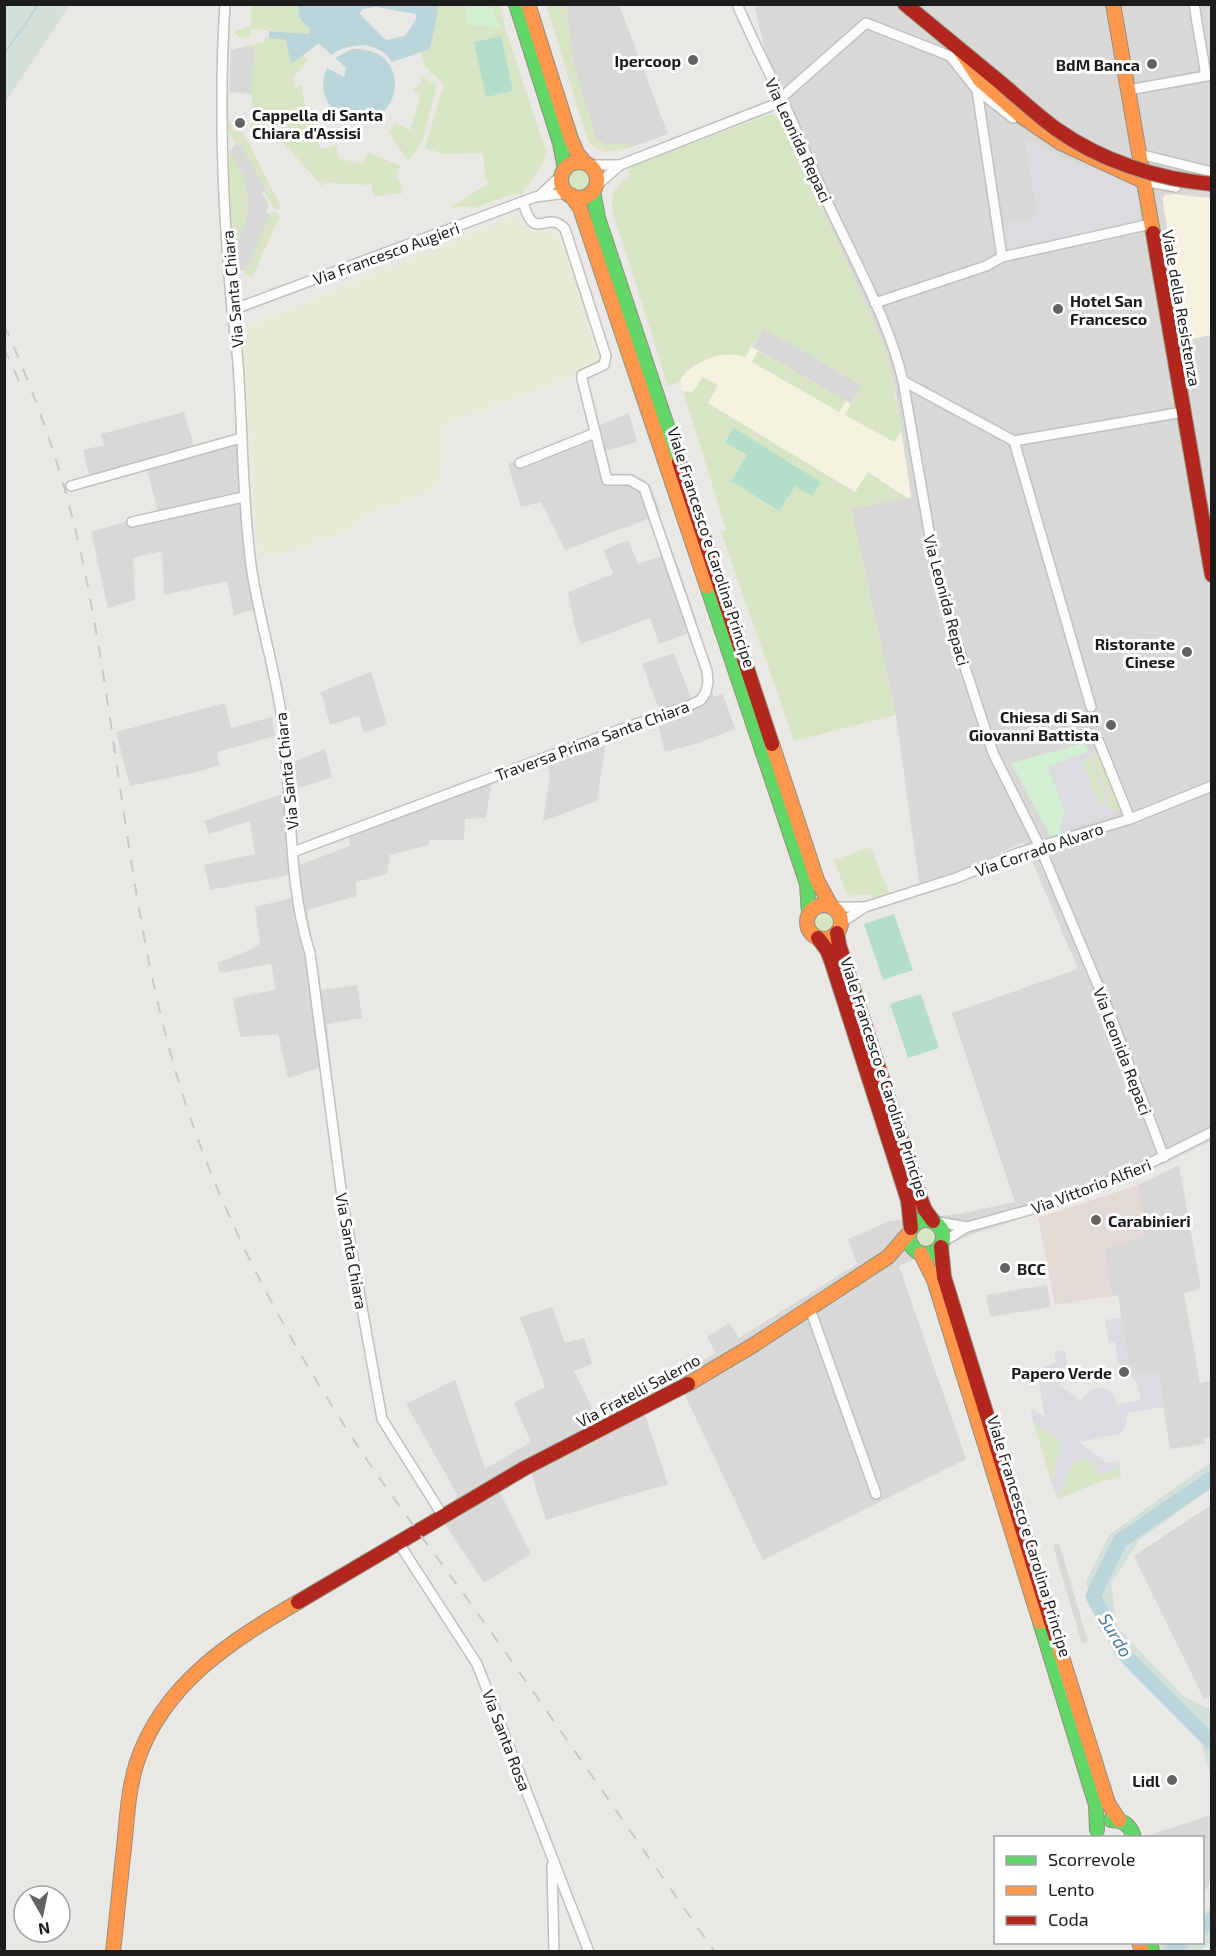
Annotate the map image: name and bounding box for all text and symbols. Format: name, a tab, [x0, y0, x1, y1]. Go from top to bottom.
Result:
place label: Ipercoop	[614, 51, 681, 70]
marker: Ipercoop	[686, 53, 700, 67]
place label: BdM Banca	[1056, 55, 1140, 74]
marker: BdM Banca	[1145, 57, 1159, 71]
street label: Via Leonida Repaci	[762, 75, 836, 205]
place label: Cappella di Santa Chiara d'Assisi	[252, 105, 383, 142]
marker: Cappella di Santa Chiara d'Assisi	[233, 116, 247, 130]
street label: Via Francesco Augieri	[310, 218, 462, 288]
street label: Viale della Resistenza	[1159, 228, 1205, 388]
street label: Via Santa Chiara	[217, 229, 247, 349]
place label: Hotel San Francesco	[1070, 291, 1147, 328]
marker: Hotel San Francesco	[1051, 302, 1065, 316]
street label: Viale Francesco e Carolina Principe	[664, 424, 760, 670]
street label: Via Leonida Repaci	[920, 532, 974, 668]
place label: Ristorante Cinese	[1095, 634, 1175, 671]
marker: Ristorante Cinese	[1180, 645, 1194, 659]
street label: Traversa Prima Santa Chiara	[492, 696, 692, 784]
place label: Chiesa di San Giovanni Battista	[969, 707, 1099, 744]
street label: Via Santa Chiara	[270, 711, 302, 831]
marker: Chiesa di San Giovanni Battista	[1104, 718, 1118, 732]
street label: Via Corrado Alvaro	[972, 818, 1106, 880]
street label: Viale Francesco e Carolina Principe	[837, 954, 933, 1200]
street label: Via Leonida Repaci	[1090, 985, 1156, 1117]
street label: Via Vittorio Alfieri	[1028, 1154, 1154, 1218]
street label: Via Santa Chiara	[332, 1191, 372, 1311]
place label: Carabinieri	[1108, 1211, 1191, 1230]
marker: Carabinieri	[1089, 1213, 1103, 1227]
place label: BCC	[1017, 1259, 1046, 1278]
marker: BCC	[998, 1261, 1012, 1275]
street label: Via Fratelli Salerno	[573, 1349, 703, 1431]
place label: Papero Verde	[1011, 1363, 1112, 1382]
marker: Papero Verde	[1117, 1365, 1131, 1379]
street label: Viale Francesco e Carolina Principe	[984, 1413, 1076, 1659]
water label: Surdo	[1094, 1609, 1138, 1661]
street label: Via Santa Rosa	[479, 1686, 535, 1794]
place label: Lidl	[1132, 1771, 1161, 1790]
marker: Lidl	[1165, 1773, 1179, 1787]
legend	[994, 1836, 1204, 1944]
text: Scorrevole	[1048, 1848, 1135, 1870]
text: Lento	[1048, 1878, 1094, 1900]
north arrow	[12, 1884, 72, 1944]
text: Coda	[1048, 1908, 1089, 1930]
text: N	[37, 1919, 52, 1940]

